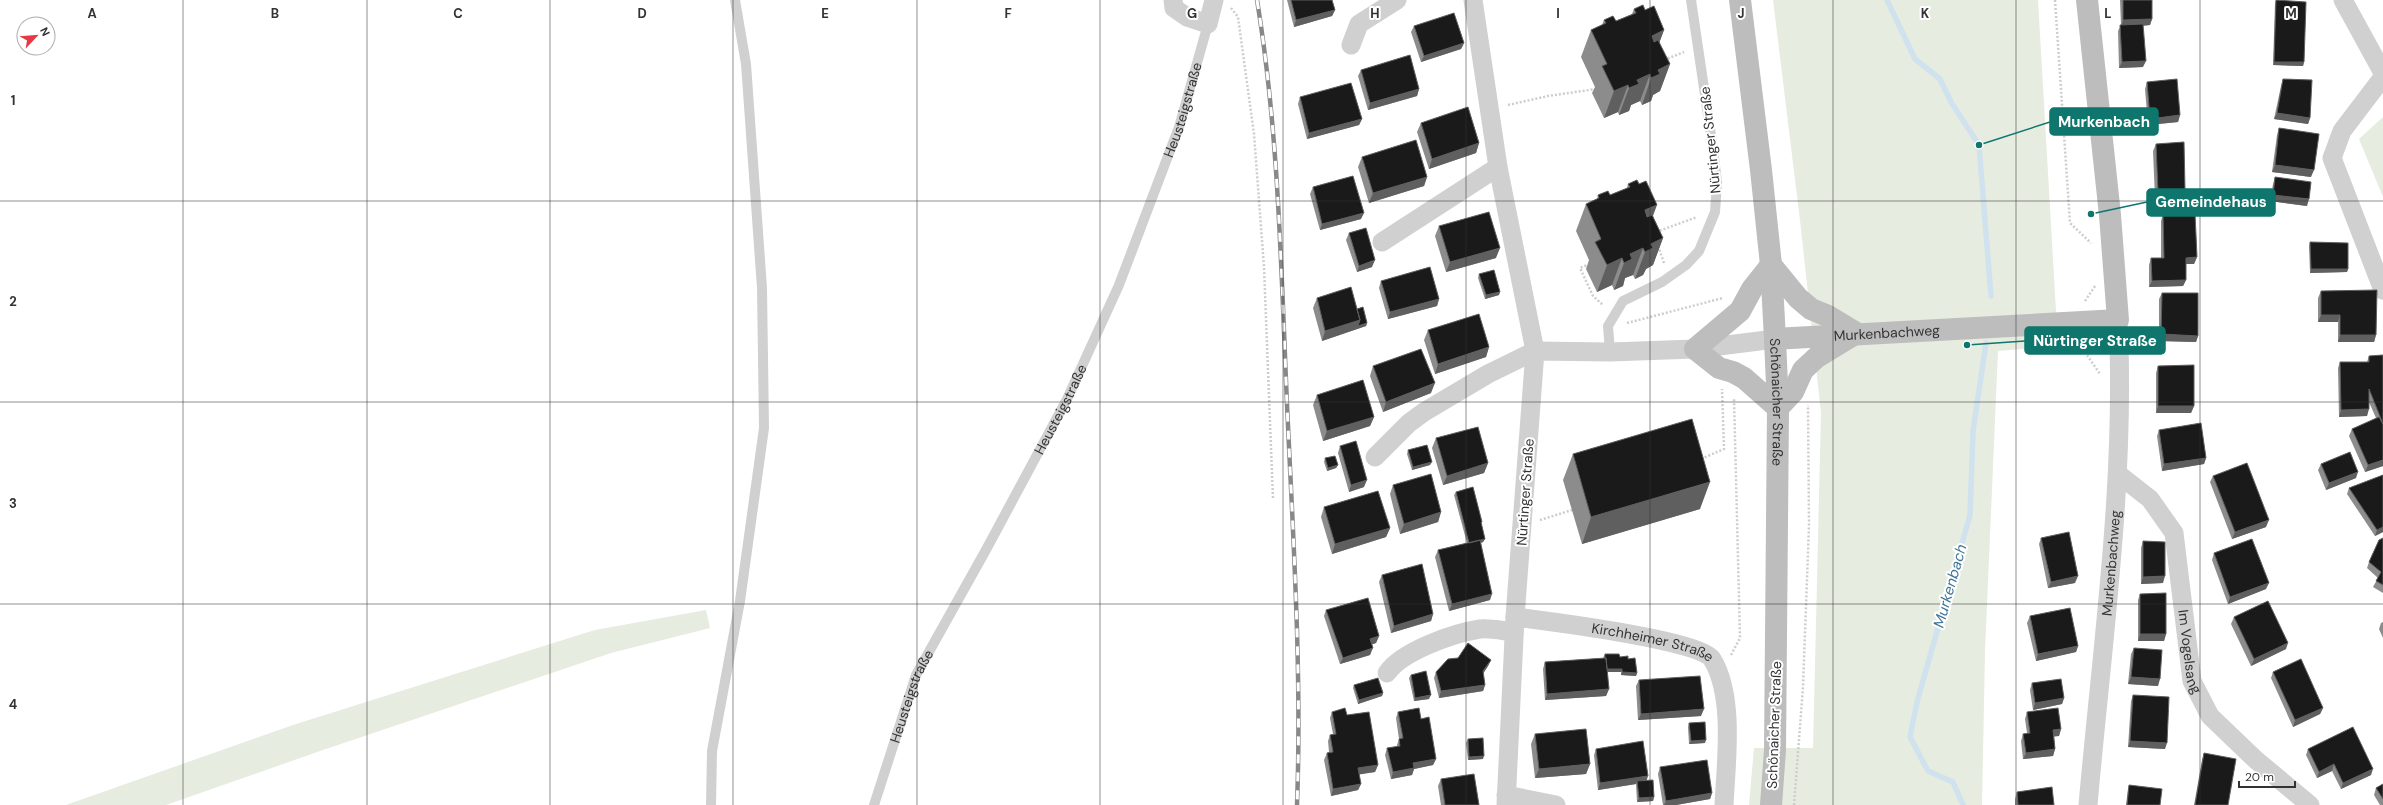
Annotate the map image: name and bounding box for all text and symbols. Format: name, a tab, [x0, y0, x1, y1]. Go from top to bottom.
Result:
text: A	[87, 5, 97, 22]
text: B	[271, 5, 279, 22]
text: C	[453, 5, 463, 22]
text: D	[637, 5, 647, 22]
text: E	[821, 5, 829, 22]
text: F	[1004, 5, 1012, 22]
text: G	[1187, 5, 1197, 22]
text: H	[1370, 5, 1380, 22]
text: I	[1556, 5, 1560, 22]
text: J	[1737, 5, 1745, 22]
text: K	[1921, 5, 1930, 22]
text: L	[2104, 5, 2112, 22]
text: M	[2285, 5, 2297, 22]
north arrow	[16, 16, 56, 56]
text: N	[37, 25, 53, 38]
street label: Heusteigstraße	[1159, 60, 1206, 160]
street label: Nürtinger Straße	[1695, 86, 1725, 194]
text: 1	[11, 92, 15, 109]
callout: Murkenbach	[2050, 108, 2158, 135]
text: Murkenbach	[2058, 112, 2150, 132]
callout: Gemeindehaus	[2147, 189, 2275, 216]
text: Gemeindehaus	[2155, 192, 2267, 212]
text: 2	[9, 293, 17, 310]
street label: Murkenbachweg	[1833, 321, 1941, 345]
callout: Nürtinger Straße	[2025, 327, 2165, 354]
text: Nürtinger Straße	[2033, 331, 2157, 351]
street label: Schönaicher Straße	[1766, 338, 1787, 466]
street label: Heusteigstraße	[1030, 361, 1091, 458]
street label: Nürtinger Straße	[1512, 438, 1538, 546]
text: 3	[9, 495, 17, 512]
street label: Murkenbachweg	[2098, 509, 2124, 617]
water label: Murkenbach	[1929, 541, 1972, 630]
street label: Im Vogelsang	[2174, 609, 2206, 697]
street label: Kirchheimer Straße	[1590, 619, 1717, 666]
street label: Heusteigstraße	[886, 646, 937, 745]
street label: Schönaicher Straße	[1763, 661, 1785, 789]
text: 4	[9, 696, 17, 713]
scale bar	[2239, 763, 2295, 789]
text: 20 m	[2245, 769, 2274, 785]

